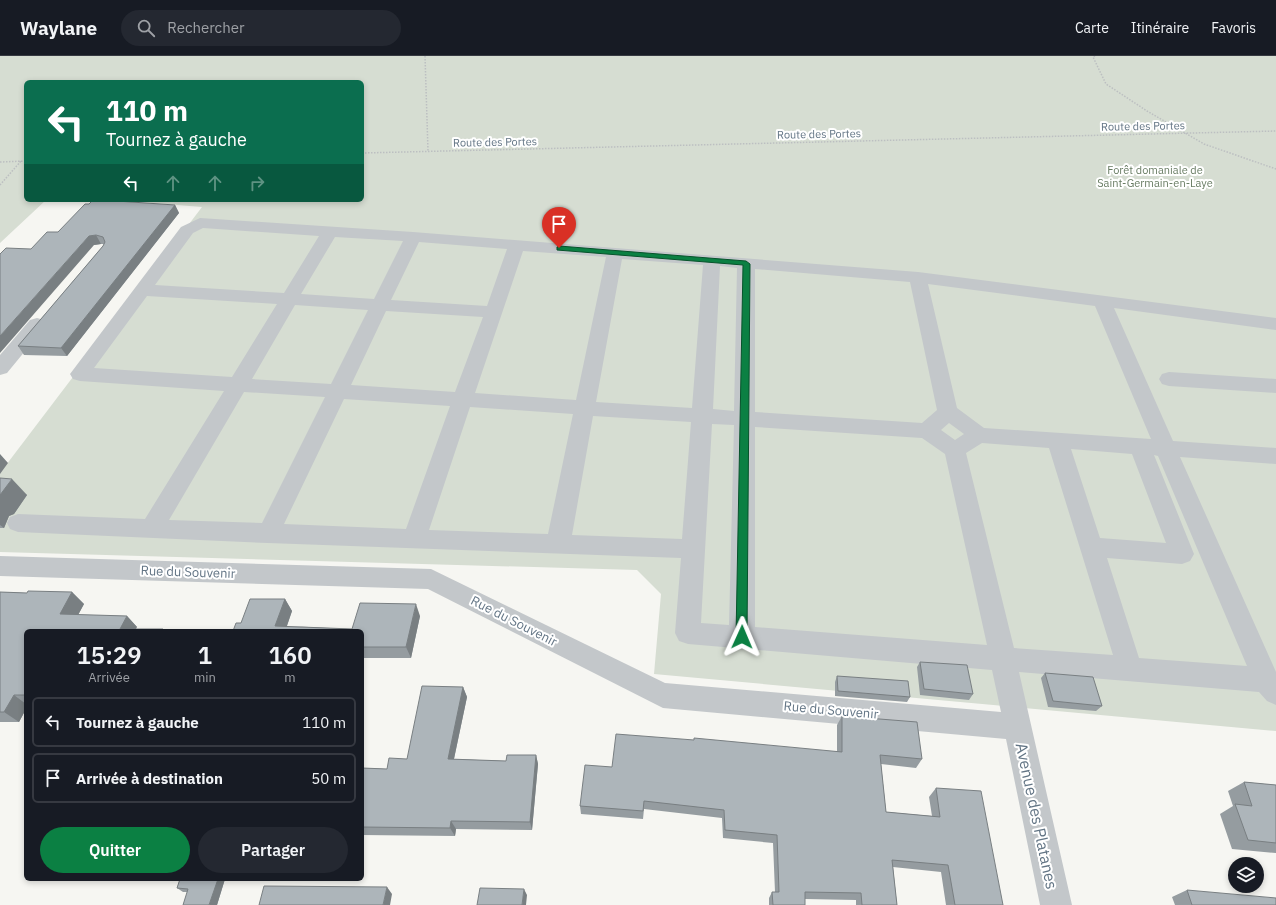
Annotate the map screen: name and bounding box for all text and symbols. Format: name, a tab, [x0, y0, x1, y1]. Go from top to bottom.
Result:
search box	[121, 10, 401, 46]
text: Waylane	[20, 16, 97, 40]
icon: search	[135, 17, 157, 39]
text: Rechercher	[167, 18, 244, 37]
text: Carte	[1075, 19, 1109, 37]
text: Itinéraire	[1131, 19, 1189, 37]
text: Favoris	[1211, 19, 1256, 37]
text: 110 m	[106, 92, 188, 129]
icon: left	[40, 96, 92, 148]
street label: Route des Portes	[1101, 118, 1185, 134]
street label: Route des Portes	[777, 126, 861, 142]
text: Tournez à gauche	[106, 128, 247, 151]
street label: Route des Portes	[453, 134, 537, 150]
park label: Forêt domaniale de Saint-Germain-en-Laye	[1097, 163, 1213, 190]
icon: left	[120, 172, 142, 194]
icon: ahead	[162, 172, 184, 194]
icon: ahead	[204, 172, 226, 194]
icon: right	[246, 172, 268, 194]
pin	[542, 207, 576, 248]
icon: arrive	[548, 213, 570, 235]
street label: Rue du Souvenir	[140, 562, 236, 582]
street label: Rue du Souvenir	[468, 592, 560, 650]
position arrow	[721, 616, 763, 658]
text: 15:29	[76, 639, 142, 671]
text: 1	[198, 639, 212, 671]
text: 160	[268, 639, 312, 671]
text: Arrivée	[88, 669, 130, 686]
text: min	[194, 669, 216, 686]
text: m	[284, 669, 296, 686]
street label: Rue du Souvenir	[783, 697, 879, 723]
icon: left	[42, 711, 64, 733]
text: Tournez à gauche	[76, 713, 199, 732]
text: 110 m	[302, 713, 346, 732]
street label: Avenue des Platanes	[1012, 741, 1062, 891]
icon: arrive	[42, 767, 64, 789]
text: Arrivée à destination	[76, 769, 223, 788]
text: 50 m	[311, 769, 346, 788]
button: Quitter	[40, 827, 190, 873]
button: Partager	[198, 827, 348, 873]
map controls	[1228, 857, 1264, 893]
button: layers	[1228, 857, 1264, 893]

